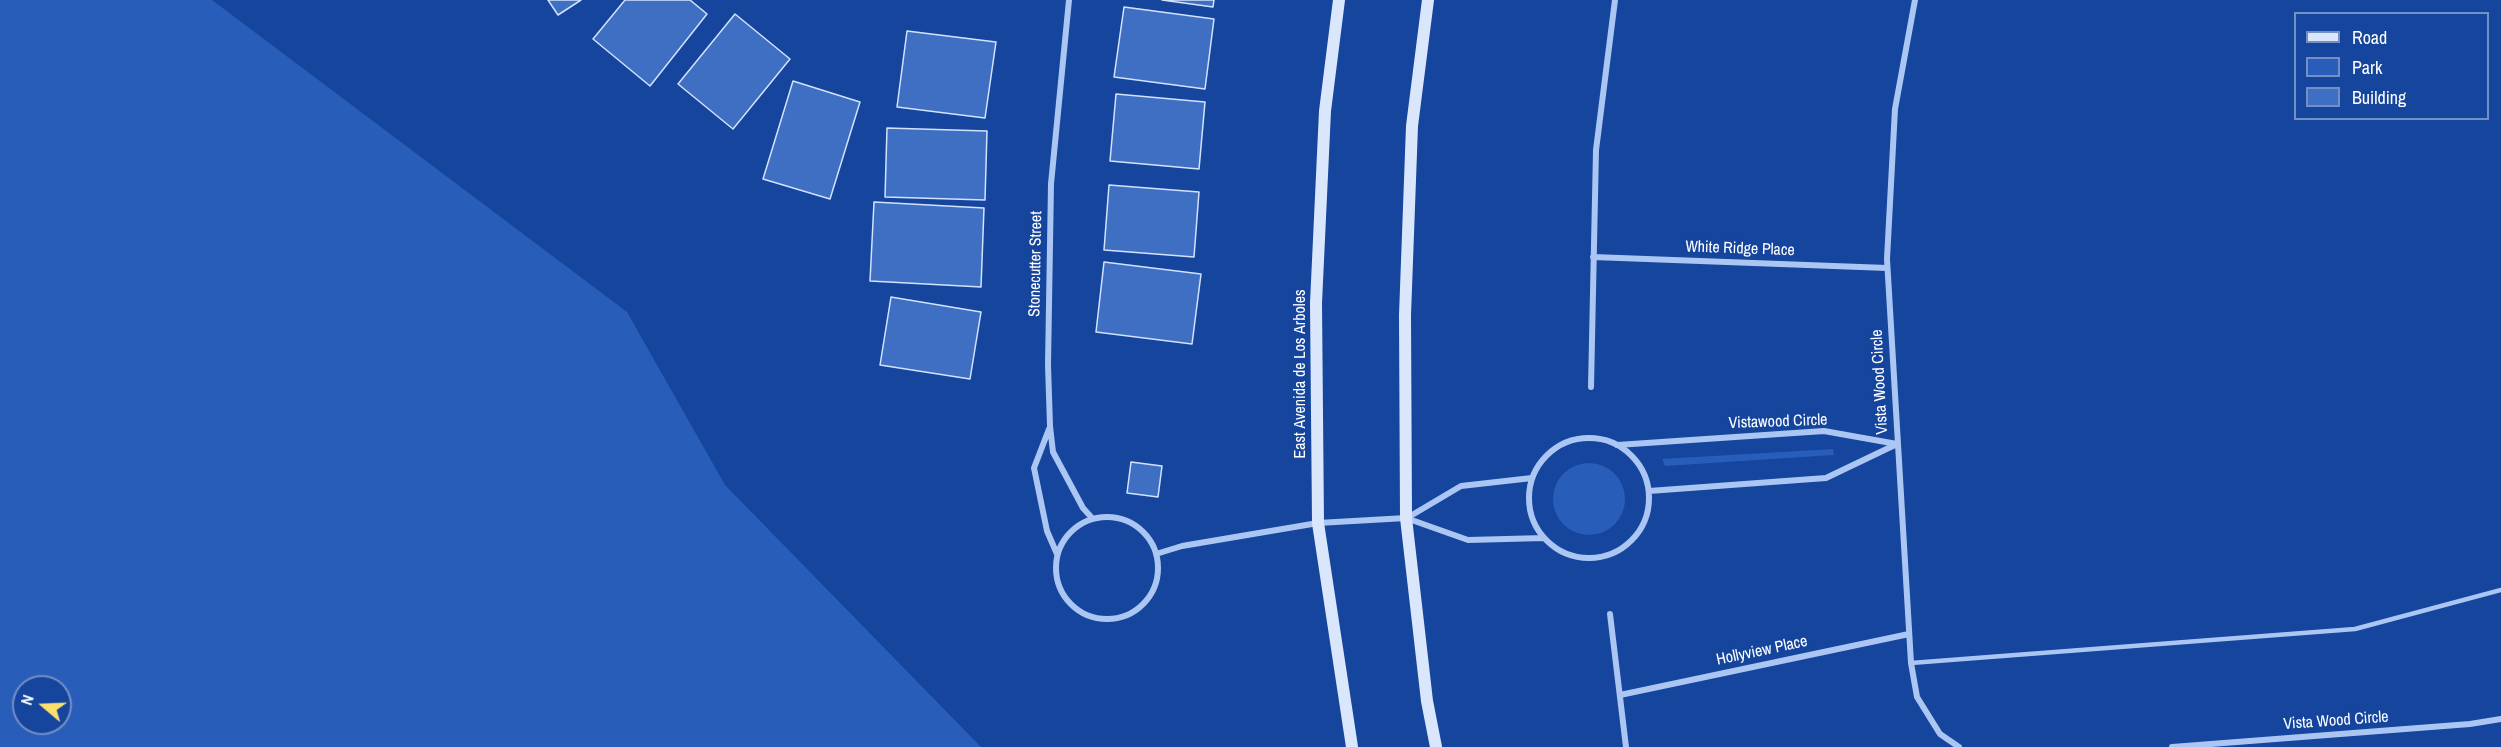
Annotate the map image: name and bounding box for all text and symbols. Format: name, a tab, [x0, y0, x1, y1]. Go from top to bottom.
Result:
legend	[2294, 12, 2489, 120]
text: Road	[2352, 25, 2387, 50]
text: Park	[2352, 55, 2382, 80]
text: Building	[2352, 85, 2406, 110]
street label: Stonecutter Street	[1025, 211, 1047, 317]
street label: White Ridge Place	[1685, 237, 1795, 261]
street label: East Avenida de Los Arboles	[1291, 290, 1311, 458]
street label: Vista Wood Circle	[1868, 329, 1892, 435]
street label: Vistawood Circle	[1728, 411, 1828, 433]
street label: Hollyview Place	[1715, 632, 1809, 670]
north arrow	[12, 675, 72, 735]
text: N	[15, 692, 39, 708]
street label: Vista Wood Circle	[2283, 708, 2389, 734]

